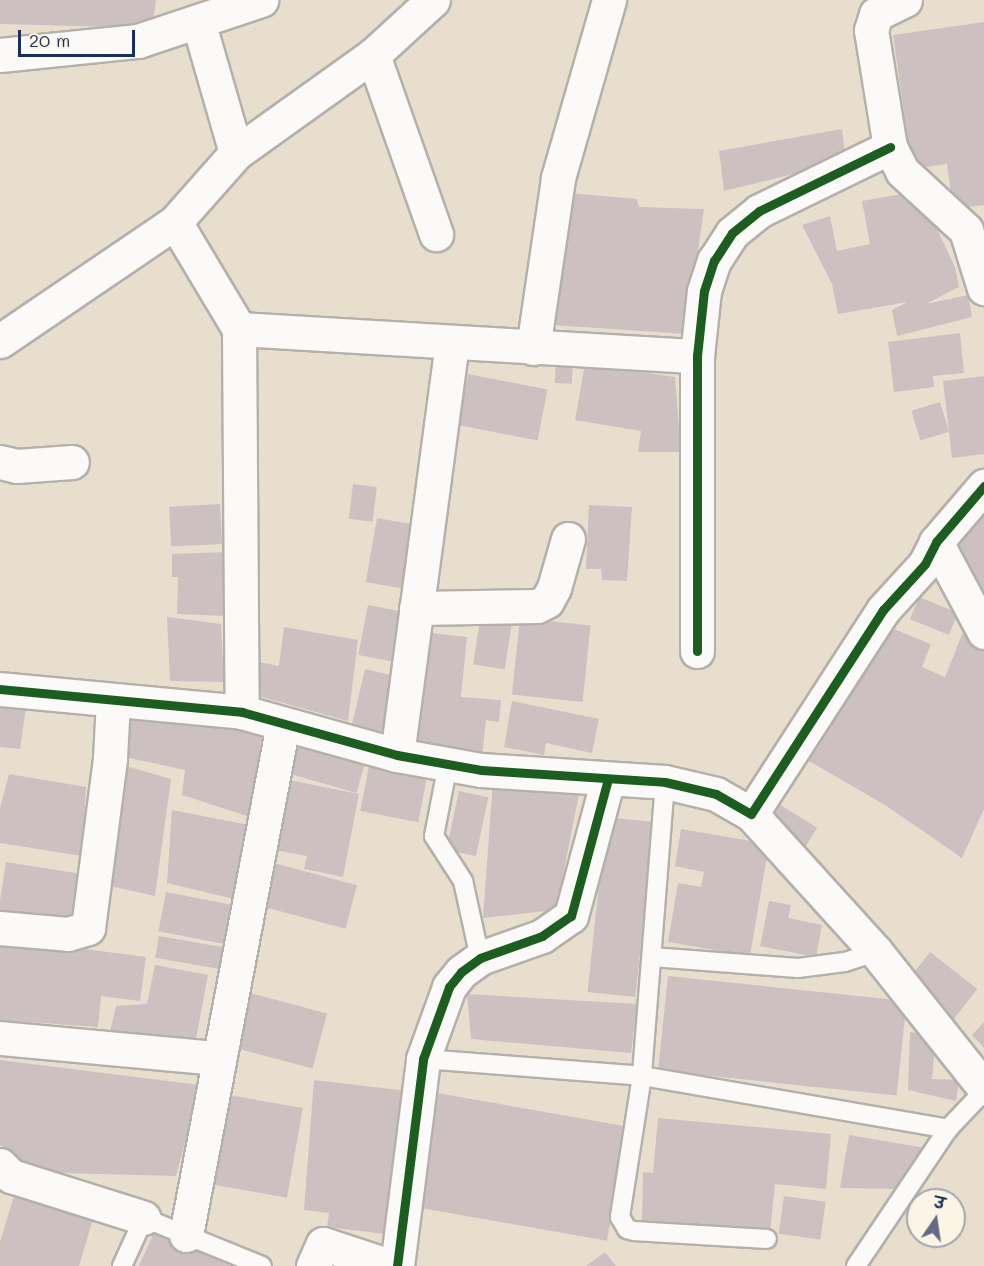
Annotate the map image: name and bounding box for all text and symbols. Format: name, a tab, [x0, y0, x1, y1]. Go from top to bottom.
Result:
scale bar	[21, 18, 138, 56]
text: 20 m	[29, 28, 70, 52]
north arrow	[906, 1188, 966, 1248]
text: उ	[932, 1190, 947, 1213]

